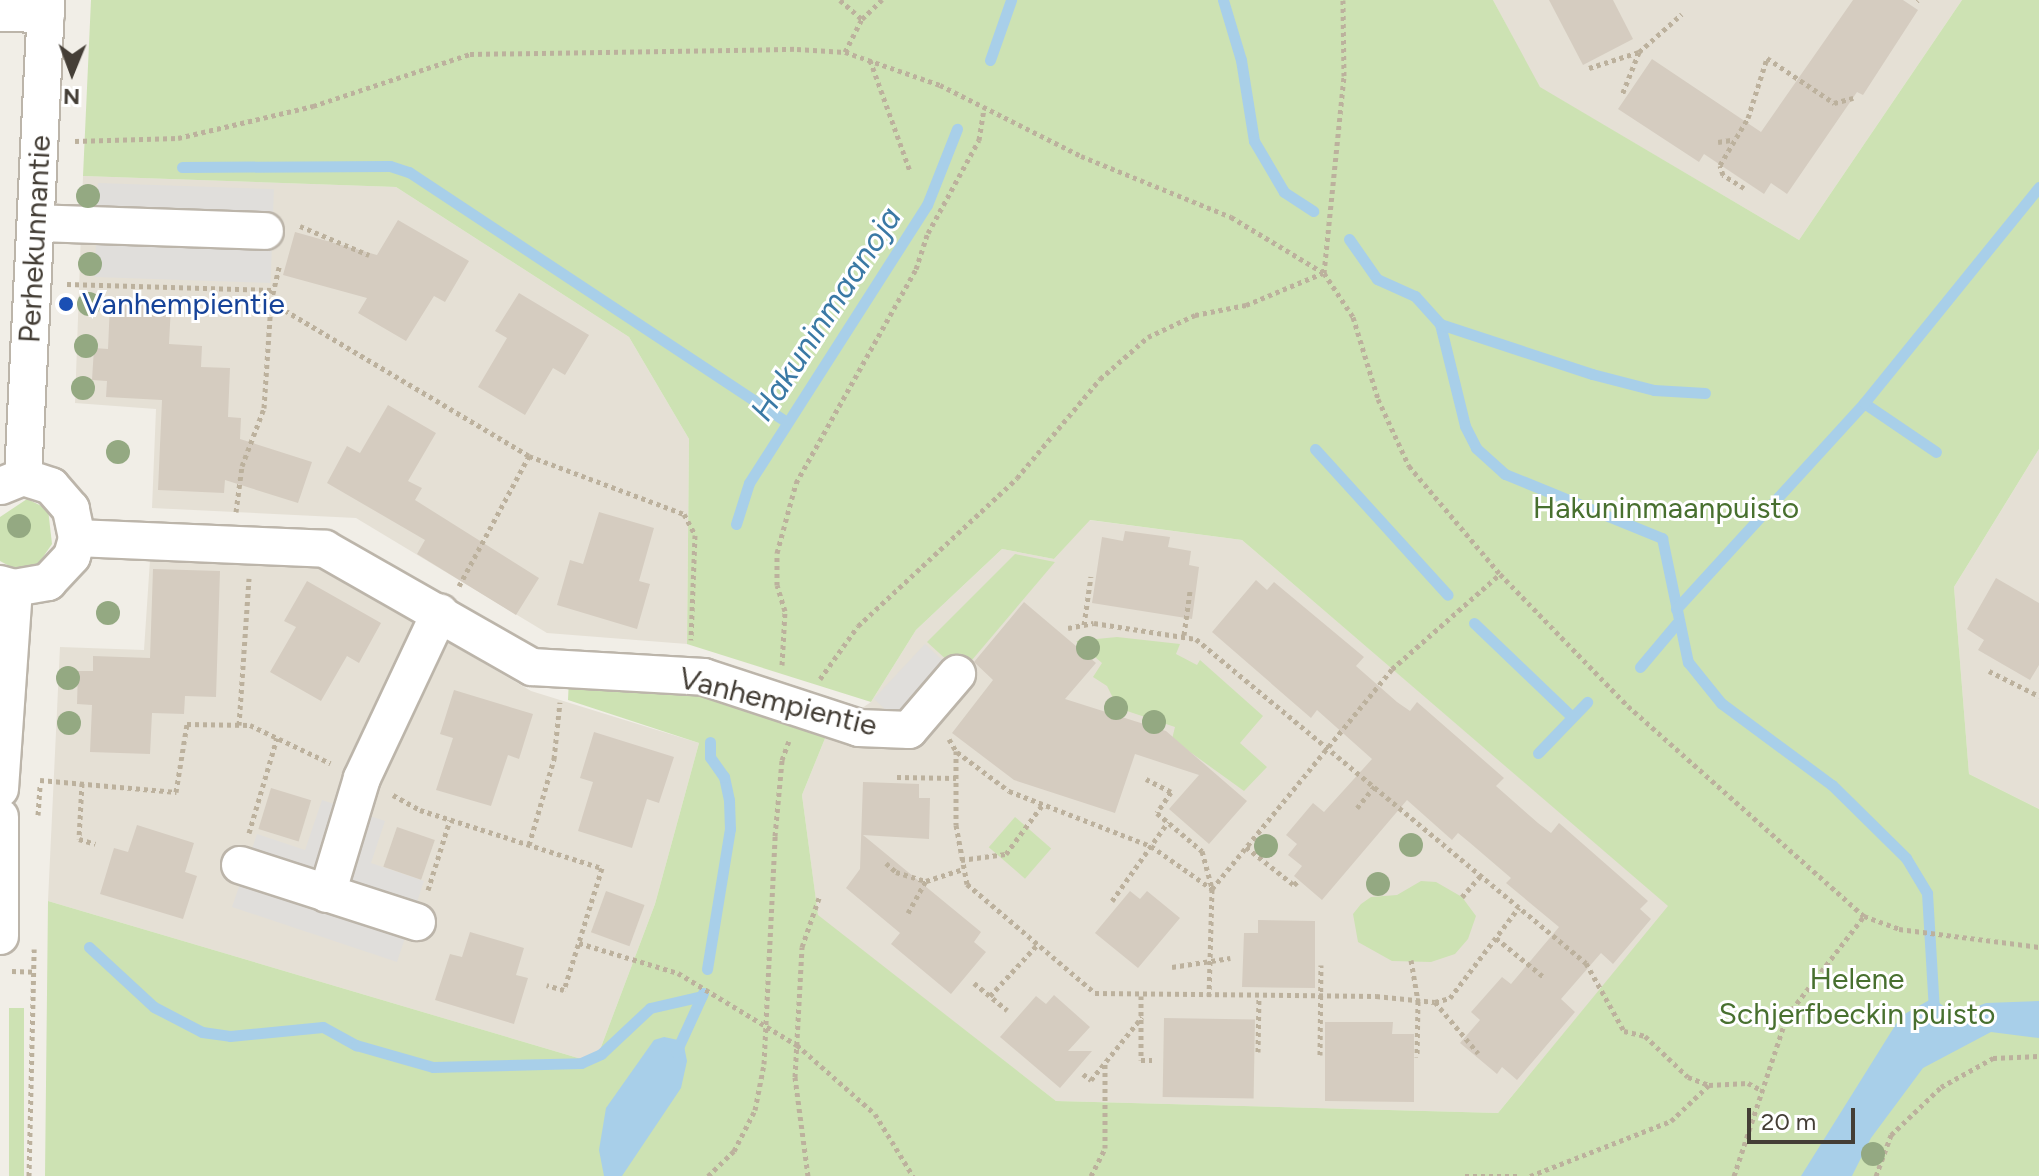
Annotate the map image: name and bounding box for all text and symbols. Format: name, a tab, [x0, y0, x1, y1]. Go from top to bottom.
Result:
north arrow	[32, 32, 112, 112]
text: N	[63, 83, 80, 110]
street label: Perhekunnantie	[12, 134, 58, 344]
water label: Hakuninmaanoja	[742, 200, 910, 428]
place label: Vanhempientie	[82, 286, 285, 322]
marker: Vanhempientie	[57, 295, 75, 313]
park label: Hakuninmaanpuisto	[1533, 490, 1799, 526]
street label: Vanhempientie	[675, 660, 881, 744]
park label: Helene Schjerfbeckin puisto	[1719, 961, 1995, 1032]
scale bar	[1751, 1092, 1859, 1142]
text: 20 m	[1761, 1107, 1816, 1136]

